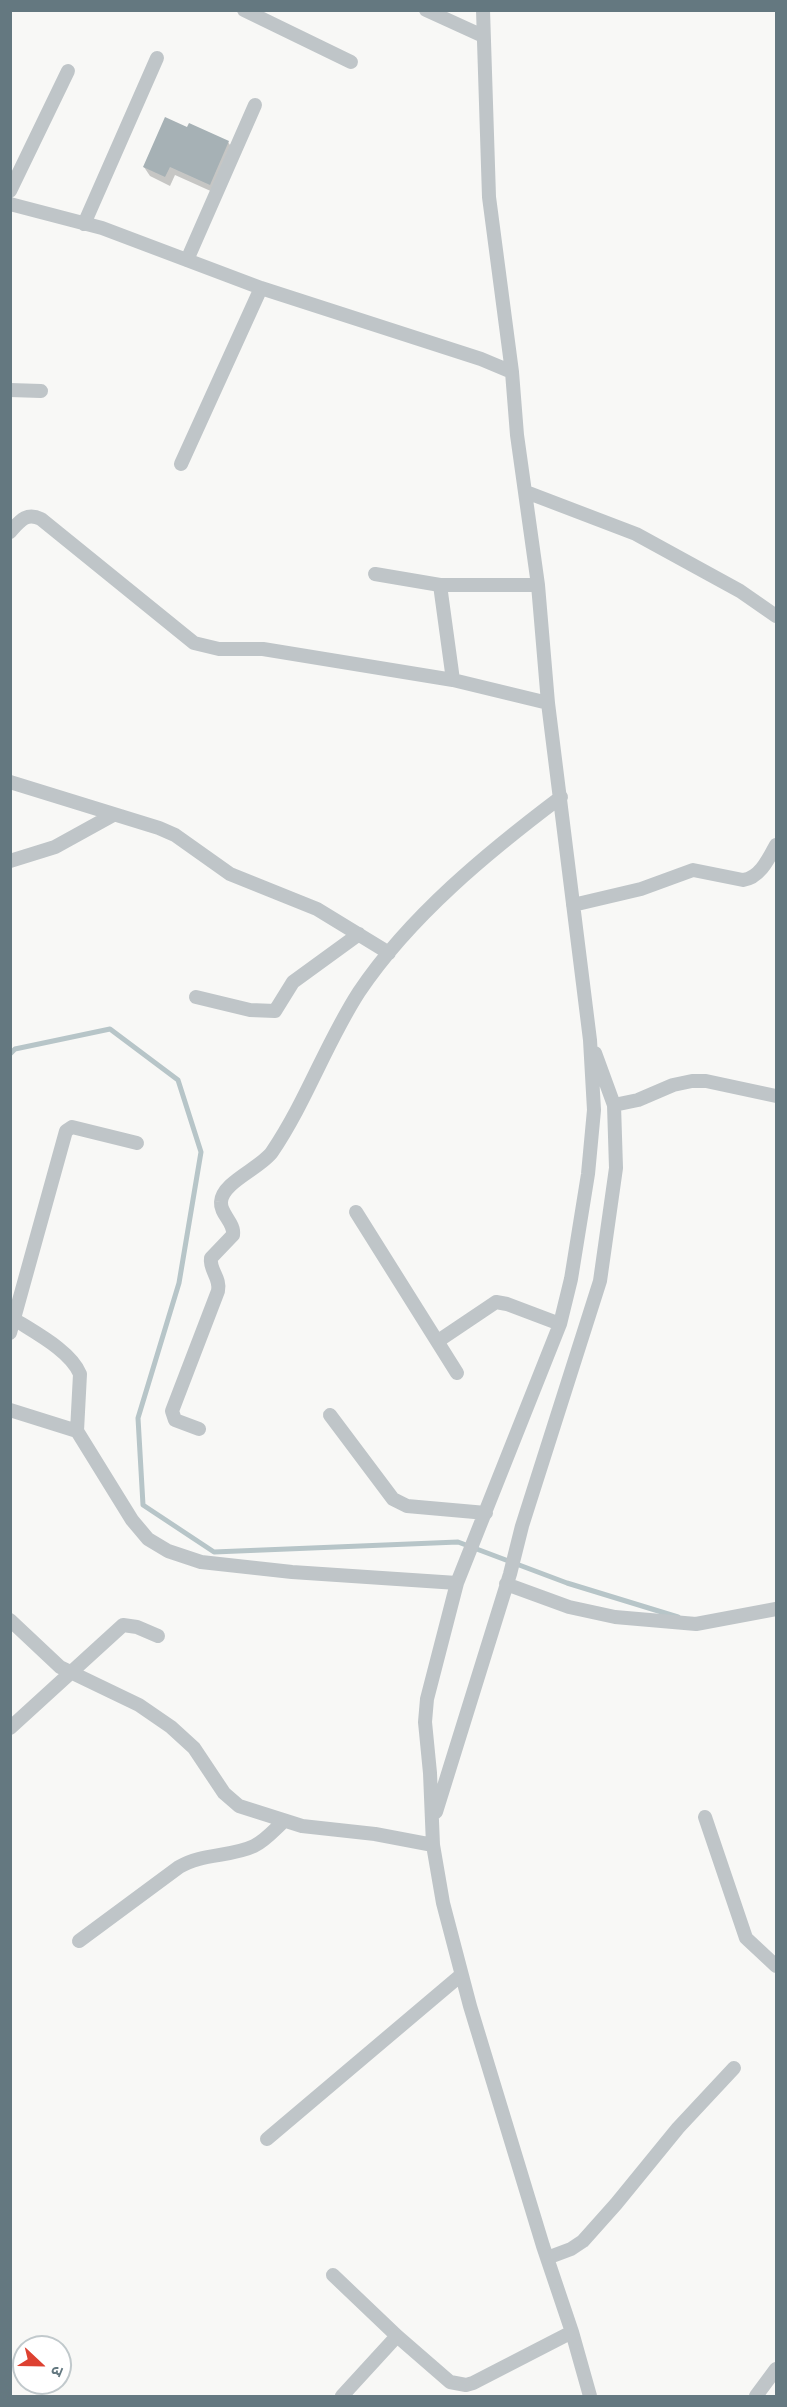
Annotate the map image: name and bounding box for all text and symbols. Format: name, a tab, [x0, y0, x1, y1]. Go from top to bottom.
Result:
north arrow	[12, 2335, 72, 2395]
text: उ	[47, 2363, 68, 2379]

